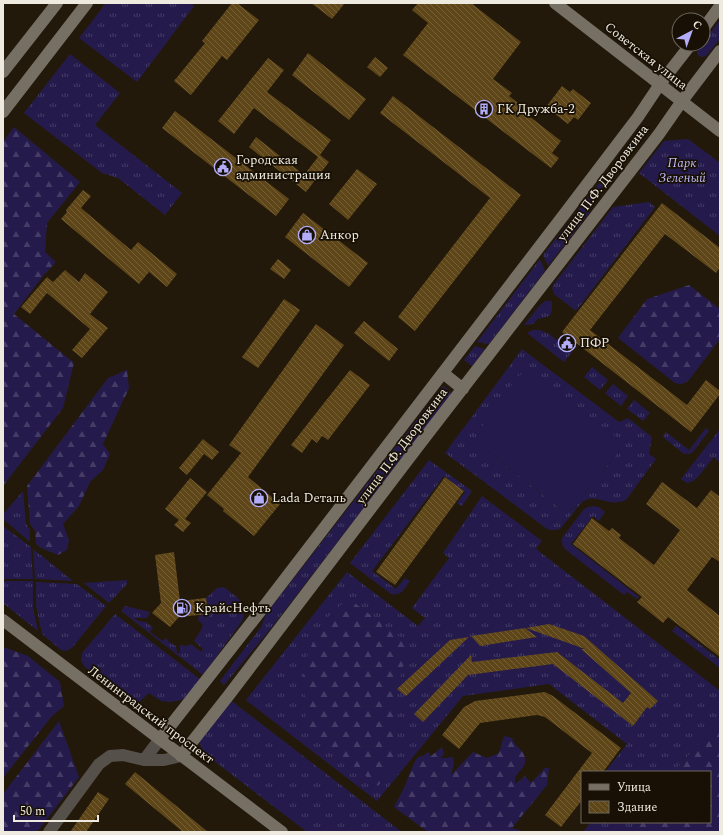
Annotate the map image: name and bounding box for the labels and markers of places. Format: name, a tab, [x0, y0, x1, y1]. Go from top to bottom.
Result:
building icon: ГК Дружба-2	[474, 99, 494, 119]
place label: ГК Дружба-2	[497, 99, 575, 119]
place label: Городская администрация	[236, 150, 331, 185]
public building icon: Городская администрация	[213, 157, 233, 177]
shop icon: Анкор	[297, 225, 317, 245]
place label: Анкор	[320, 225, 359, 245]
public building icon: ПФР	[557, 333, 577, 353]
place label: ПФР	[580, 333, 609, 353]
shop icon: Lada Dеталь	[249, 488, 269, 508]
place label: Lada Dеталь	[272, 488, 347, 508]
fuel station icon: КрайсНефть	[172, 598, 192, 618]
place label: КрайсНефть	[195, 598, 271, 618]

